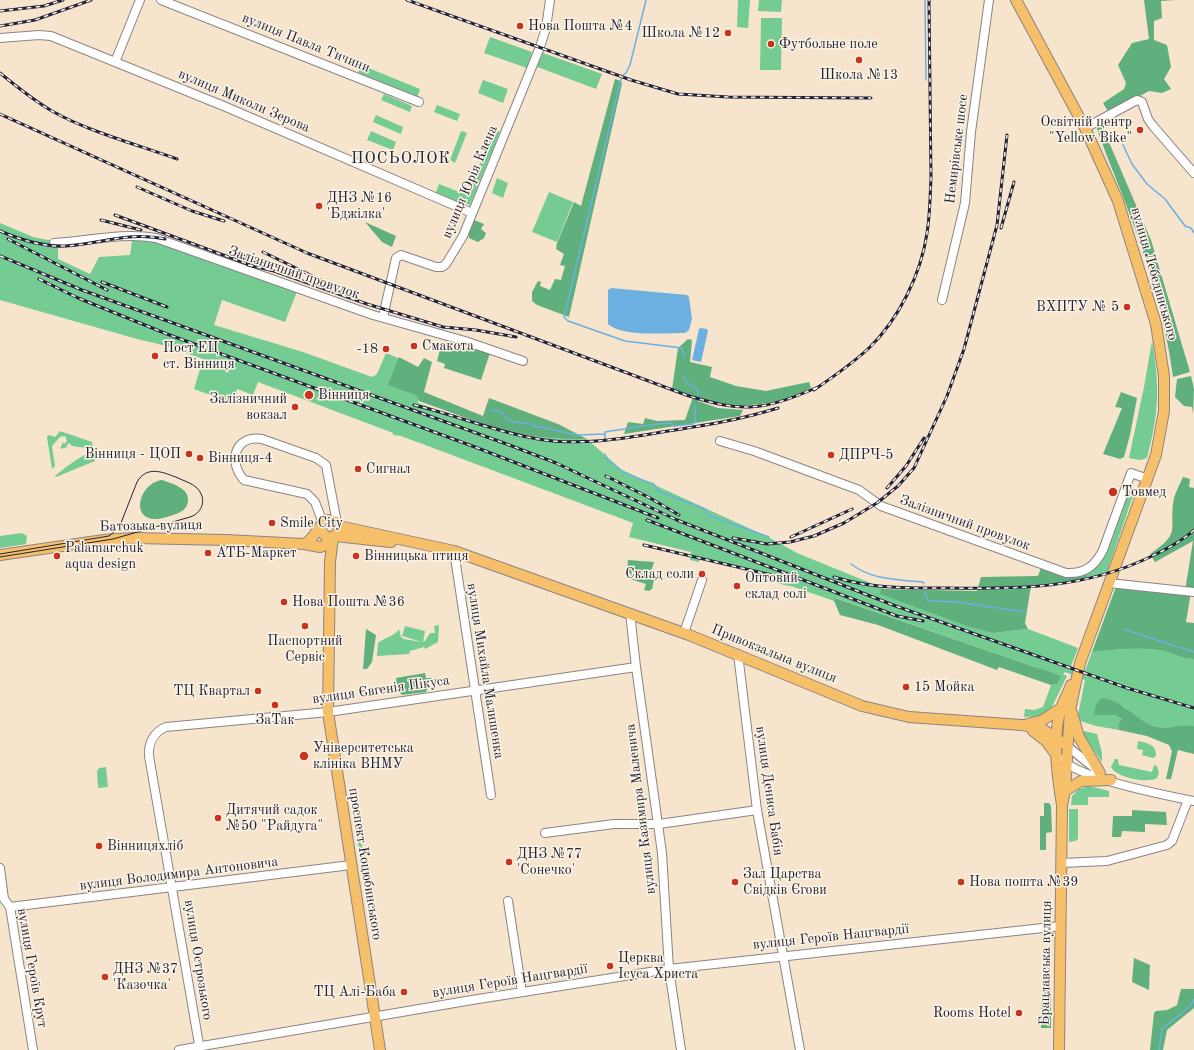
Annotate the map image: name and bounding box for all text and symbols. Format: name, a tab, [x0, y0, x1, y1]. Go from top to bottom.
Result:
street label: вулиця Павла Тичини	[240, 10, 372, 76]
place label: Нова Пошта №4	[528, 18, 633, 34]
marker: Нова Пошта №4	[515, 21, 525, 31]
place label: Школа №12	[642, 25, 720, 41]
marker: Школа №12	[723, 28, 733, 38]
place label: Футбольне поле	[779, 36, 878, 52]
marker: Футбольне поле	[766, 39, 776, 49]
marker: Школа №13	[854, 55, 864, 65]
street label: вулиця Миколи Зерова	[176, 66, 312, 136]
place label: Школа №13	[820, 67, 898, 83]
street label: Немирівське шосе	[942, 93, 972, 205]
place label: Освітній центр "Yellow Bike"	[1040, 114, 1132, 146]
street label: вулиця Юрія Клена	[439, 123, 501, 241]
marker: Освітній центр "Yellow Bike"	[1135, 125, 1145, 135]
district label: ПОСЬОЛОК	[351, 149, 451, 169]
place label: ДНЗ №16 'Бджілка'	[327, 190, 392, 222]
marker: ДНЗ №16 'Бджілка'	[314, 201, 324, 211]
street label: вулиця Лебединського	[1127, 205, 1181, 343]
street label: Залізничний провулок	[226, 243, 362, 303]
place label: ВХПТУ № 5	[1036, 299, 1119, 315]
marker: ВХПТУ № 5	[1122, 302, 1132, 312]
place label: Смакота	[422, 338, 474, 354]
place label: Пост ЕЦ ст. Вінниця	[163, 340, 235, 372]
place label: -18	[357, 341, 378, 357]
marker: Смакота	[409, 341, 419, 351]
marker: -18	[381, 344, 391, 354]
marker: Пост ЕЦ ст. Вінниця	[150, 351, 160, 361]
place label: Вінниця	[318, 387, 369, 403]
marker: Вінниця	[303, 389, 315, 401]
place label: Залізничний вокзал	[209, 391, 287, 424]
marker: Залізничний вокзал	[290, 402, 300, 412]
place label: Вінниця - ЦОП	[85, 446, 181, 462]
place label: ДПРЧ-5	[839, 447, 893, 463]
marker: Вінниця - ЦОП	[184, 449, 194, 459]
place label: Вінниця-4	[208, 450, 273, 466]
marker: ДПРЧ-5	[826, 450, 836, 460]
marker: Вінниця-4	[195, 453, 205, 463]
place label: Сигнал	[366, 461, 411, 477]
marker: Сигнал	[353, 464, 363, 474]
place label: Товмед	[1122, 484, 1166, 500]
marker: Товмед	[1107, 486, 1119, 498]
street label: Залізничний провулок	[897, 492, 1033, 554]
place label: Smile City	[280, 515, 343, 531]
street label: Батозька вулиця	[99, 517, 203, 535]
marker: Smile City	[267, 518, 277, 528]
place label: Palamarchuk aqua design	[65, 540, 144, 572]
place label: АТБ-Маркет	[216, 545, 297, 561]
marker: АТБ-Маркет	[203, 548, 213, 558]
place label: Вінницька птиця	[364, 548, 468, 564]
marker: Palamarchuk aqua design	[52, 551, 62, 561]
marker: Вінницька птиця	[351, 551, 361, 561]
place label: Склад соли	[625, 566, 694, 582]
marker: Склад соли	[697, 569, 707, 579]
place label: Оптовий склад солі	[745, 570, 807, 602]
marker: Оптовий склад солі	[732, 581, 742, 591]
street label: вулиця Михайла Малишенка	[463, 582, 507, 760]
place label: Нова Пошта №36	[292, 594, 405, 610]
marker: Нова Пошта №36	[279, 597, 289, 607]
marker: Паспортний Сервіс	[300, 621, 310, 631]
street label: Привокзальна вулиця	[709, 621, 839, 687]
place label: Паспортний Сервіс	[267, 633, 343, 666]
street label: вулиця Євгенія Пікуса	[311, 672, 451, 708]
place label: 15 Мойка	[914, 679, 974, 695]
marker: 15 Мойка	[901, 682, 911, 692]
place label: ТЦ Квартал	[173, 683, 250, 699]
marker: ТЦ Квартал	[253, 686, 263, 696]
marker: ЗаТак	[270, 700, 280, 710]
place label: ЗаТак	[256, 712, 294, 728]
street label: вулиця Казимира Малевича	[622, 723, 660, 895]
street label: вулиця Дениса Бабія	[752, 725, 786, 857]
place label: Університетська клініка ВНМУ	[313, 740, 414, 772]
marker: Університетська клініка ВНМУ	[298, 750, 310, 762]
street label: проспект Коцюбинського	[345, 787, 385, 941]
place label: Дитячий садок №50 "Райдуга"	[226, 802, 323, 834]
marker: Дитячий садок №50 "Райдуга"	[213, 813, 223, 823]
place label: Вінницяхліб	[107, 838, 183, 854]
marker: Вінницяхліб	[94, 841, 104, 851]
place label: ДНЗ №77 'Сонечко'	[517, 846, 582, 878]
street label: вулиця Володимира Антоновича	[79, 853, 279, 895]
marker: ДНЗ №77 'Сонечко'	[504, 857, 514, 867]
place label: Зал Царства Свідків Єгови	[743, 866, 827, 898]
place label: Нова пошта №39	[969, 874, 1078, 890]
marker: Зал Царства Свідків Єгови	[730, 877, 740, 887]
marker: Нова пошта №39	[956, 877, 966, 887]
street label: вулиця Острозького	[180, 899, 216, 1021]
street label: Брацлавська вулиця	[1037, 900, 1055, 1026]
street label: вулиця Героїв Крут	[13, 907, 51, 1029]
street label: вулиця Героїв Нацгвардії	[752, 920, 910, 954]
place label: Церква Ісуса Христа	[618, 950, 698, 982]
street label: вулиця Героїв Нацгвардії	[431, 960, 589, 1002]
place label: ДНЗ №37 'Казочка'	[113, 961, 178, 994]
marker: Церква Ісуса Христа	[605, 961, 615, 971]
marker: ДНЗ №37 'Казочка'	[100, 972, 110, 982]
place label: ТЦ Алі-Баба	[313, 984, 396, 1000]
marker: ТЦ Алі-Баба	[399, 987, 409, 997]
place label: Rooms Hotel	[933, 1005, 1011, 1021]
marker: Rooms Hotel	[1014, 1008, 1024, 1018]

